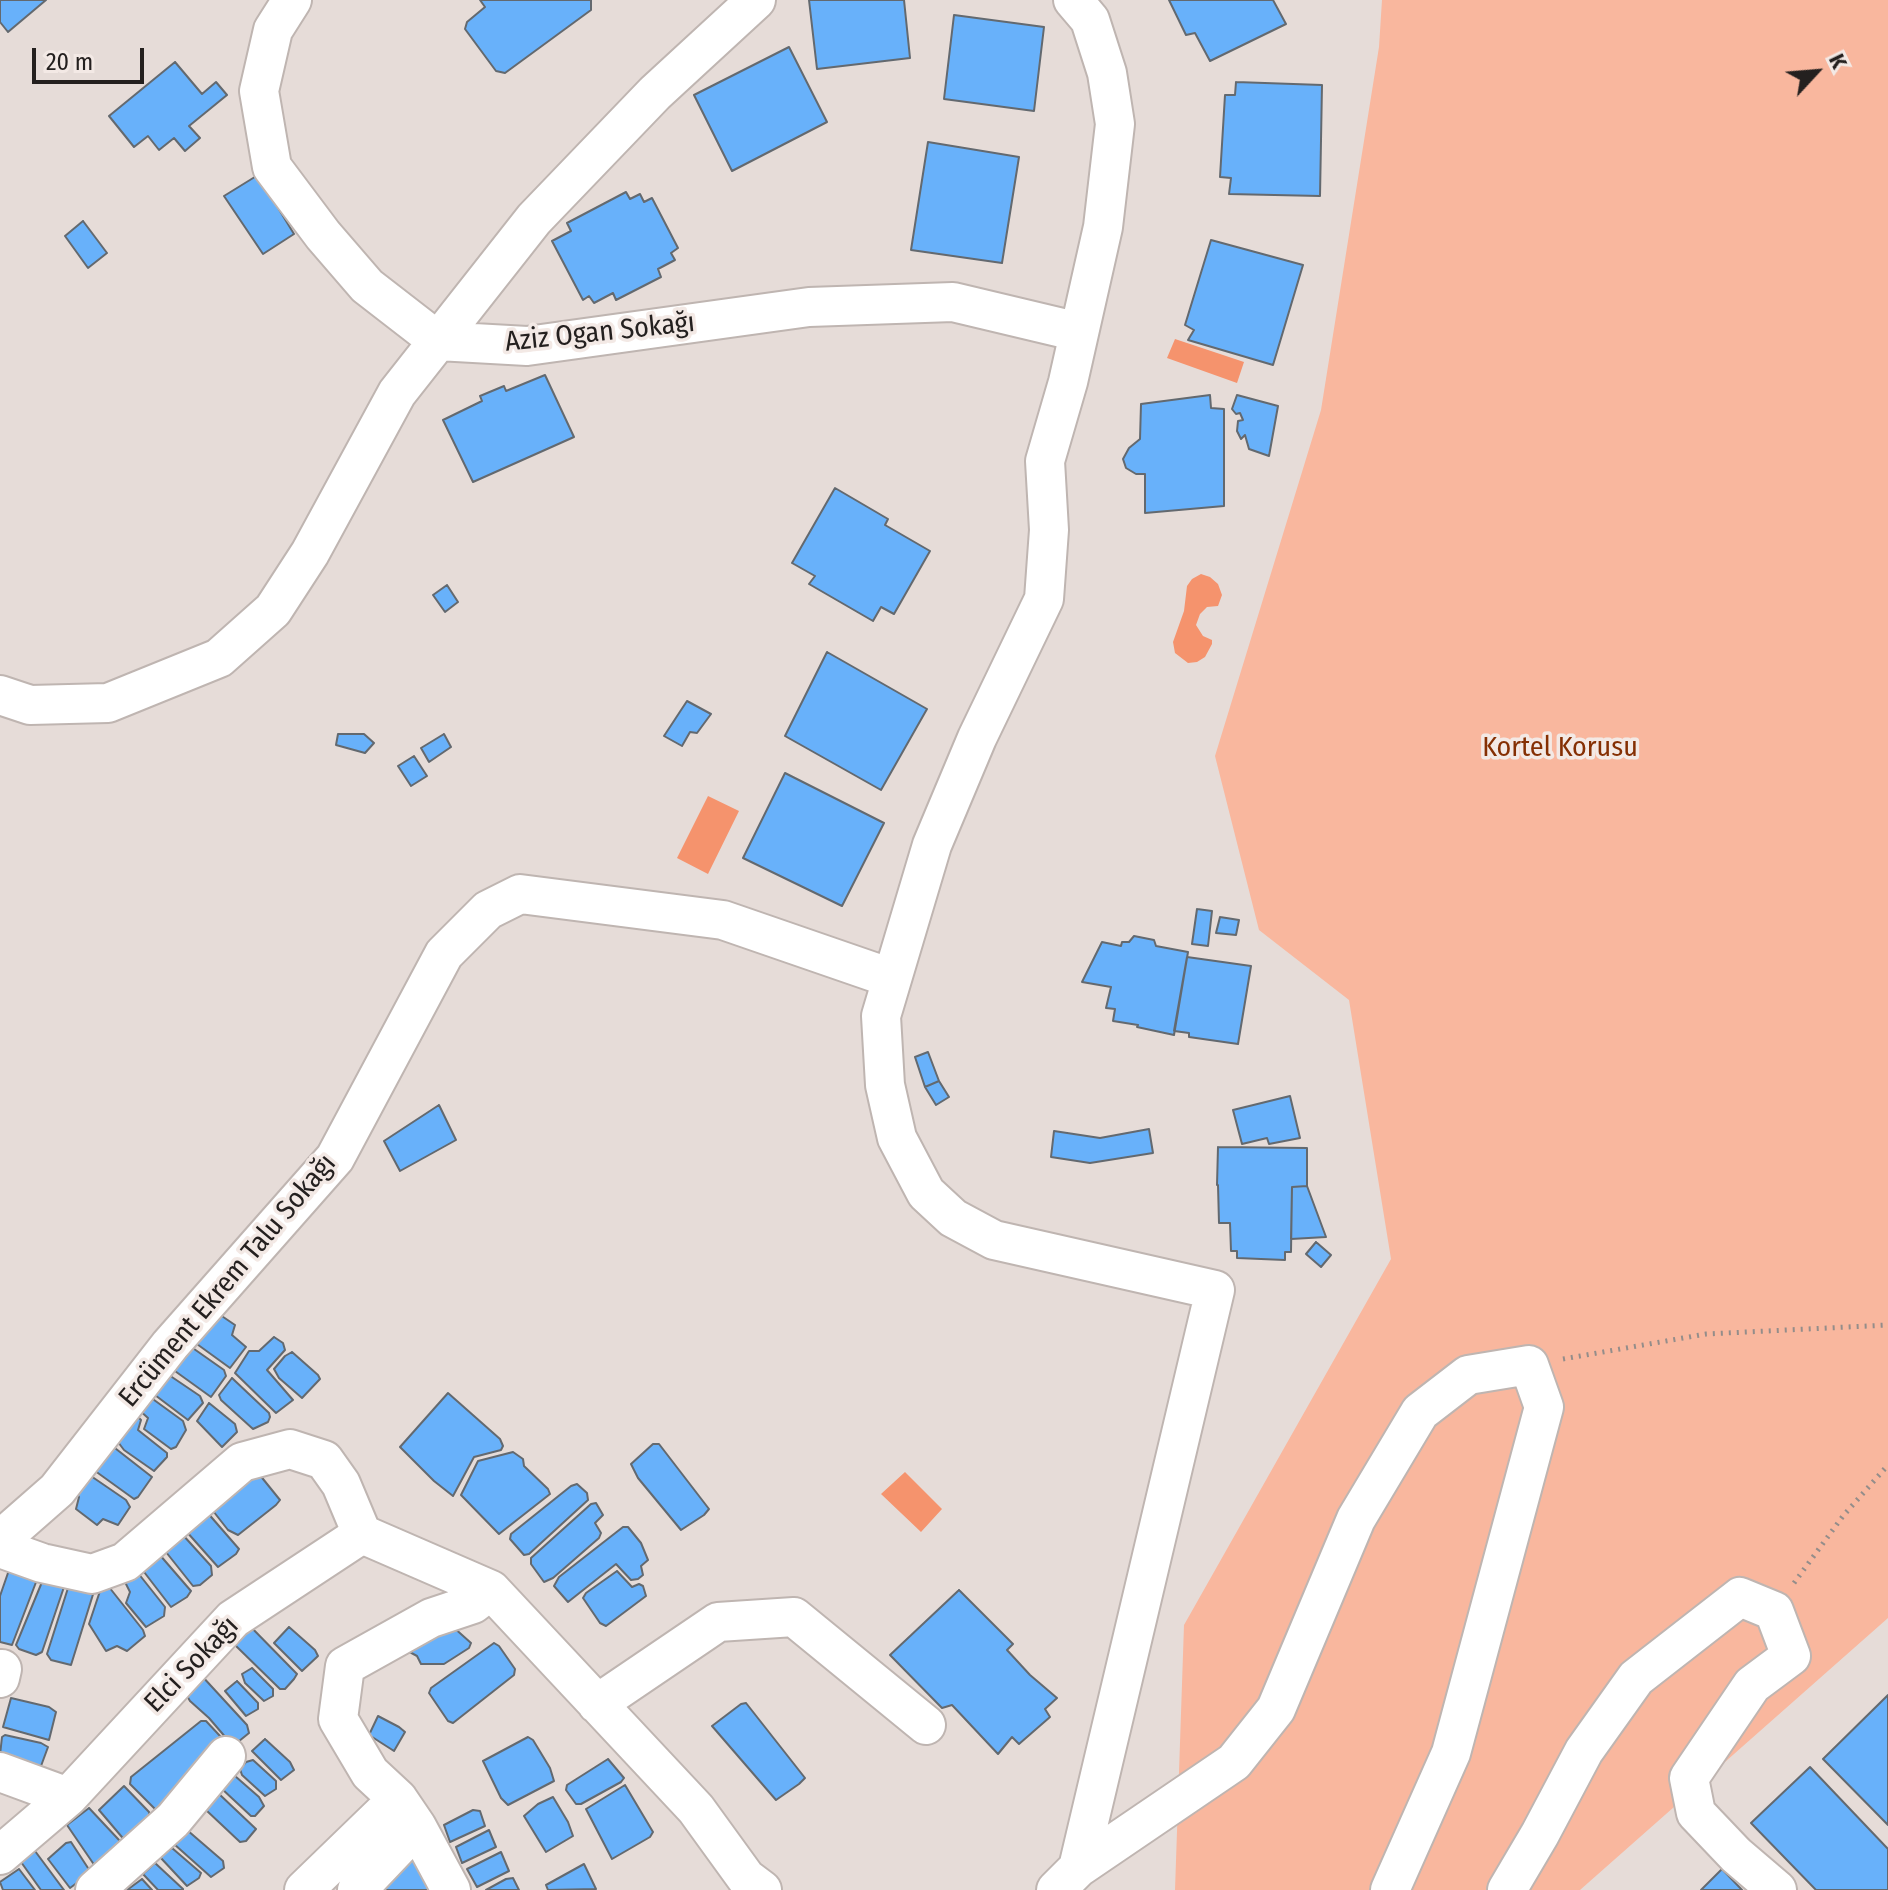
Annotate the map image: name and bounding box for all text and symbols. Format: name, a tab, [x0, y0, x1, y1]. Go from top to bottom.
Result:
scale bar	[36, 32, 148, 82]
north arrow	[1776, 32, 1856, 112]
text: 20 m	[46, 48, 93, 76]
text: K	[1823, 50, 1853, 73]
street label: Aziz Ogan Sokağı	[503, 306, 697, 360]
park label: Kortel Korusu	[1482, 731, 1638, 765]
street label: Ercüment Ekrem Talu Sokağı	[112, 1148, 344, 1414]
street label: Elci Sokağı	[138, 1610, 246, 1720]

